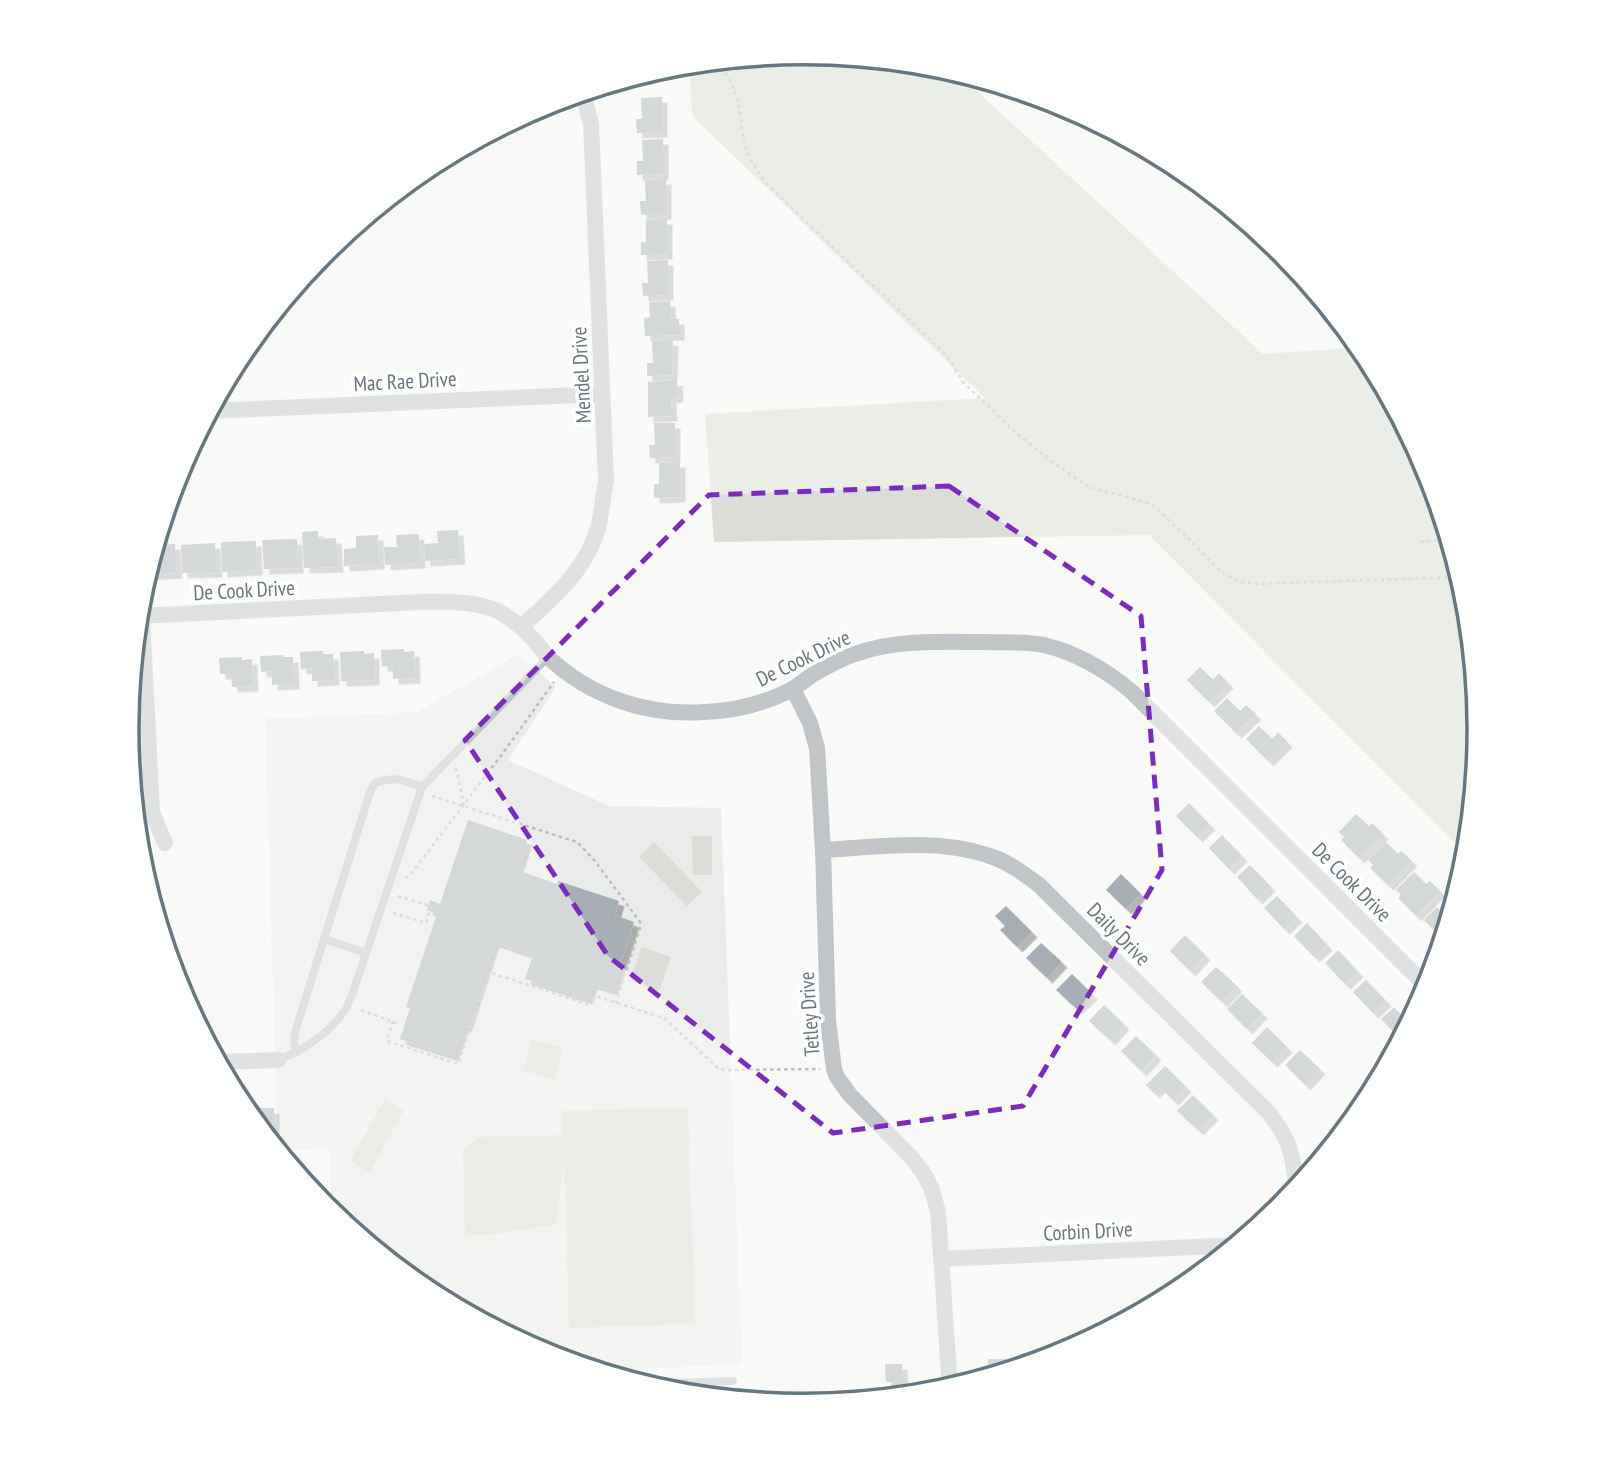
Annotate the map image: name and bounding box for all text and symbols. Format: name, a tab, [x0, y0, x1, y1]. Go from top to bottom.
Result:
street label: Mendel Drive	[565, 326, 597, 424]
street label: Mac Rae Drive	[353, 365, 457, 397]
street label: De Cook Drive	[193, 574, 295, 606]
street label: De Cook Drive	[751, 624, 855, 692]
street label: De Cook Drive	[1307, 837, 1397, 927]
street label: Daily Drive	[1082, 897, 1156, 971]
street label: Tetley Drive	[793, 971, 825, 1057]
street label: Corbin Drive	[1043, 1215, 1133, 1247]

